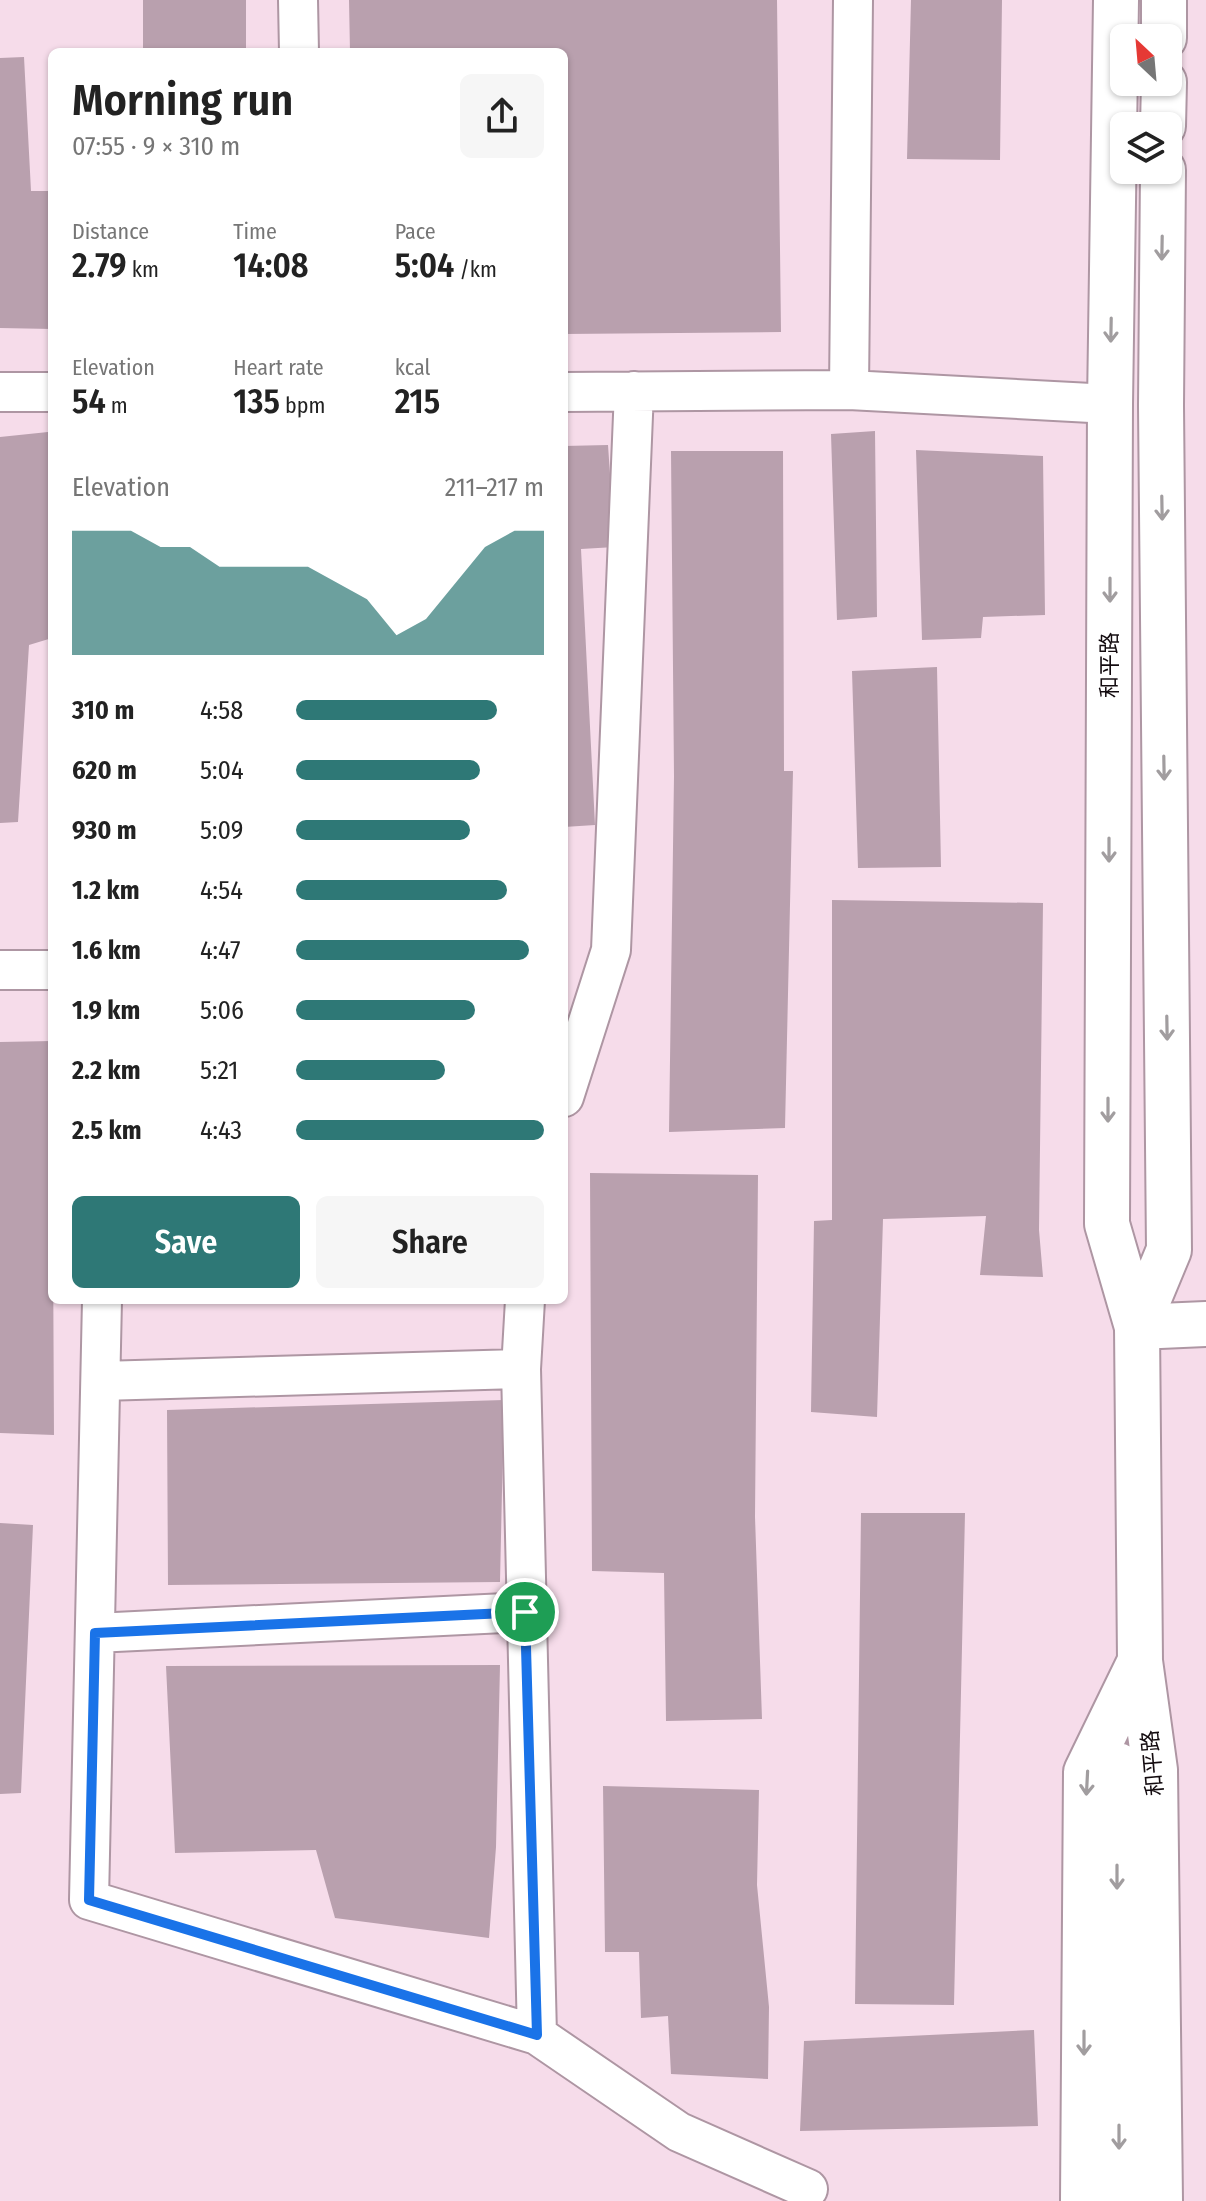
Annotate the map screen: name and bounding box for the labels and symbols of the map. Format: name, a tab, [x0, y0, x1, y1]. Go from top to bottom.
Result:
north arrow	[1110, 24, 1182, 96]
one-way arrow	[1154, 234, 1170, 261]
one-way arrow	[1103, 316, 1119, 343]
one-way arrow	[1154, 494, 1170, 521]
one-way arrow	[1102, 576, 1118, 603]
street label: 和平路	[1096, 632, 1123, 698]
one-way arrow	[1156, 754, 1172, 781]
one-way arrow	[1101, 836, 1117, 863]
one-way arrow	[1159, 1014, 1175, 1041]
one-way arrow	[1100, 1096, 1116, 1123]
pin	[491, 1578, 559, 1646]
street label: 和平路	[1136, 1729, 1169, 1797]
one-way arrow	[1079, 1769, 1094, 1796]
one-way arrow	[1109, 1863, 1125, 1890]
one-way arrow	[1076, 2029, 1092, 2056]
one-way arrow	[1111, 2123, 1127, 2150]

